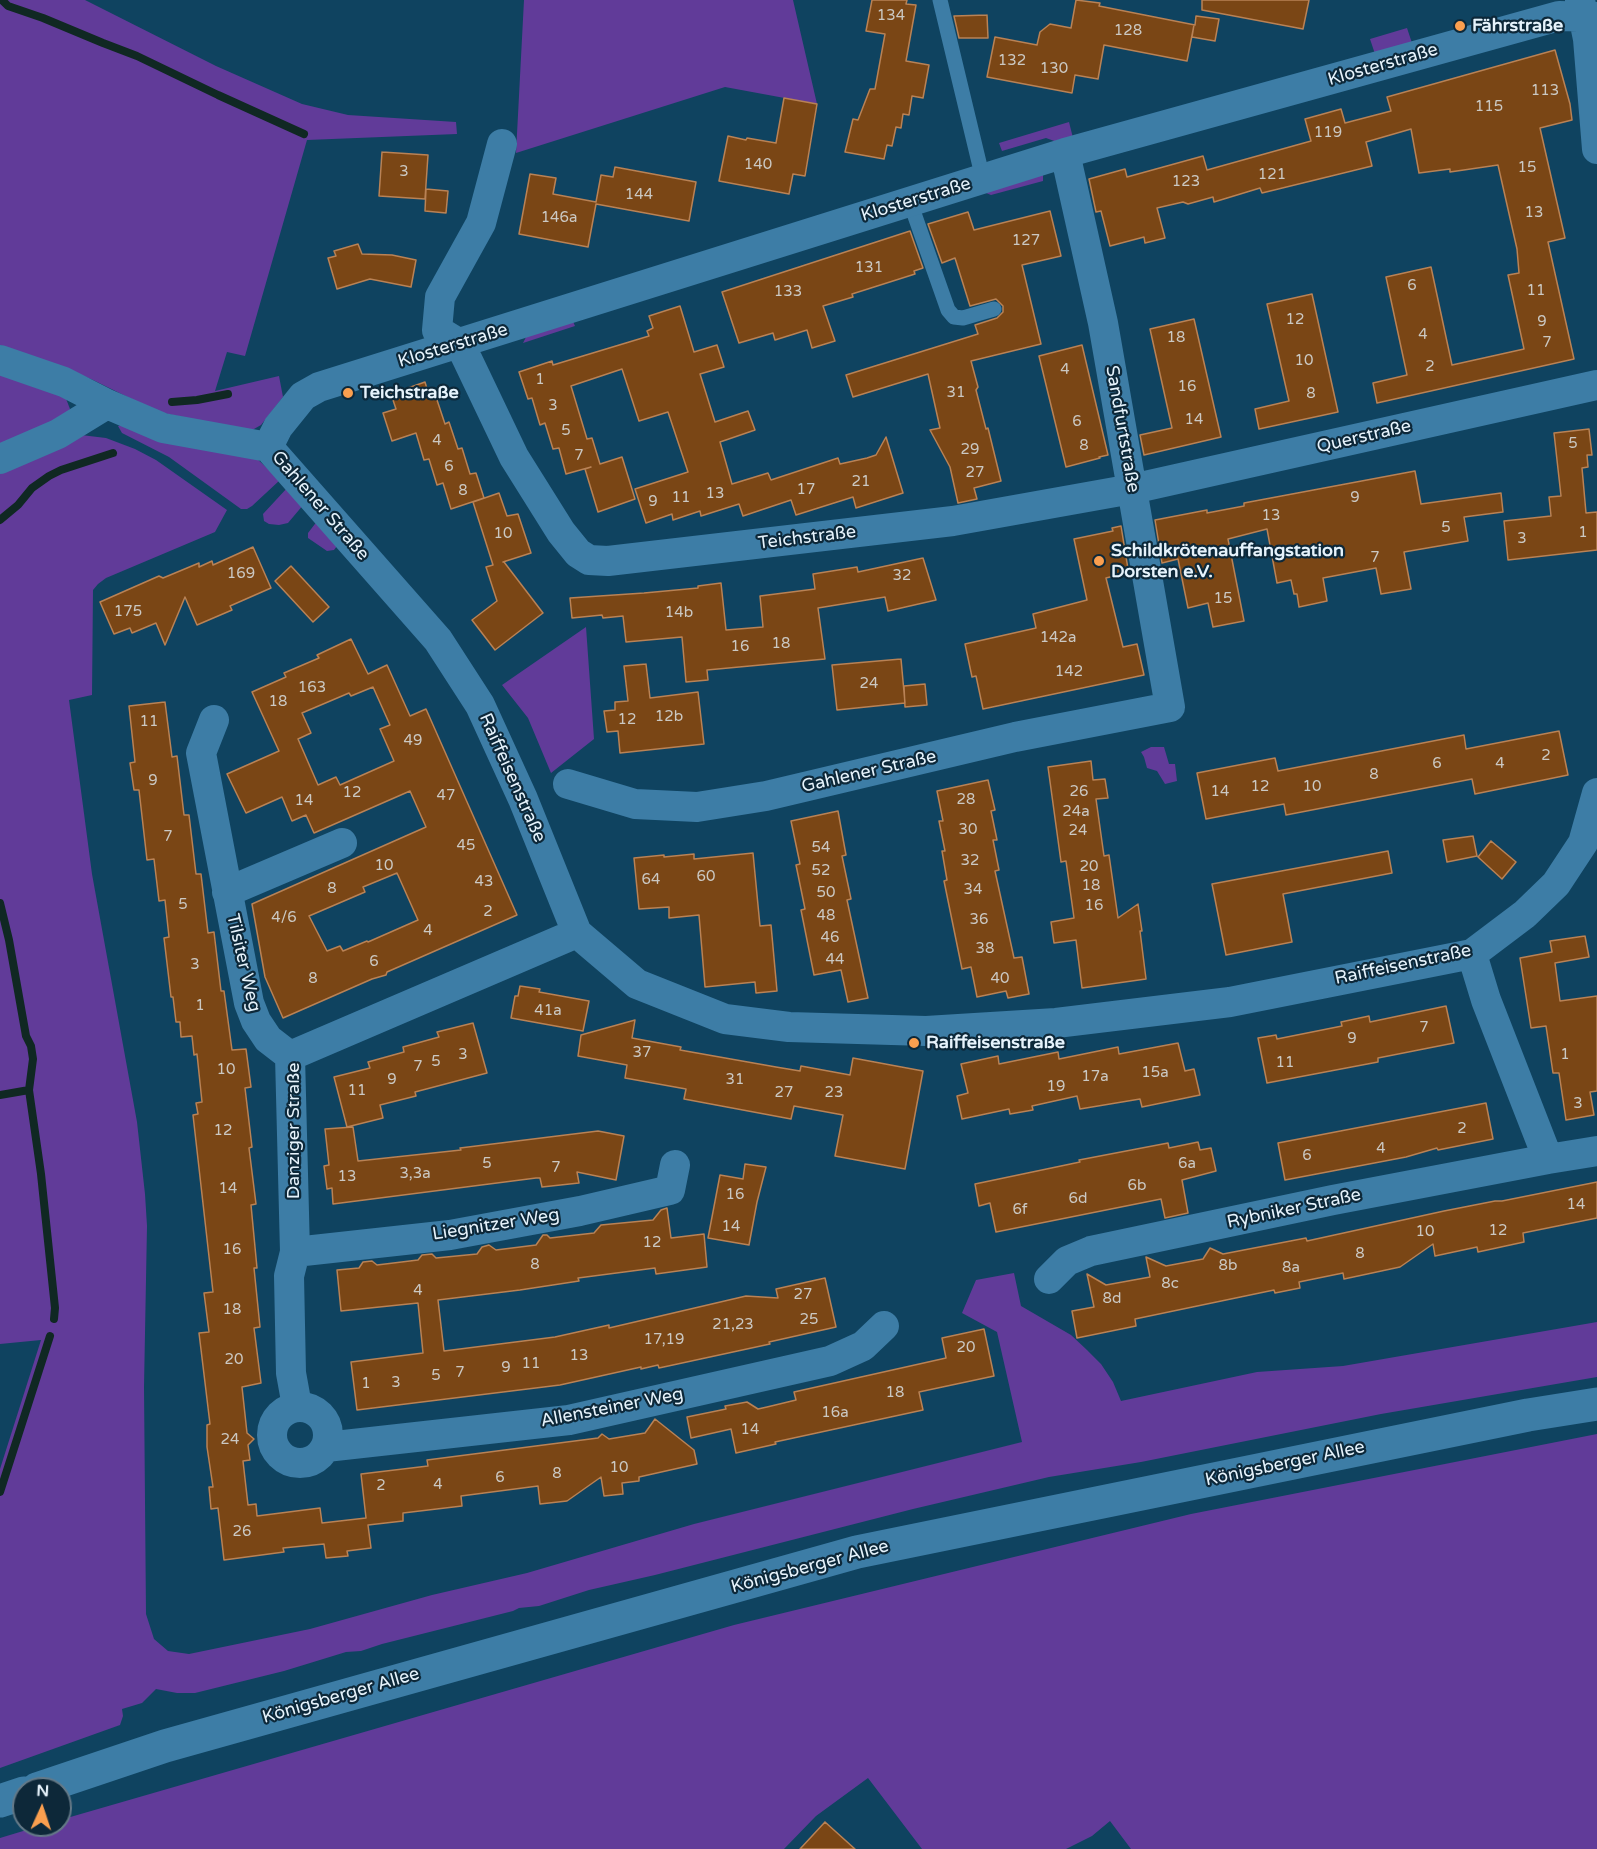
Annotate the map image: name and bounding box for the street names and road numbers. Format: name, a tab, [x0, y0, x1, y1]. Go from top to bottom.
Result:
street label: Klosterstraße	[1325, 39, 1441, 91]
street label: Klosterstraße	[859, 173, 973, 227]
street label: Klosterstraße	[396, 319, 510, 373]
street label: Sandfurtstraße	[1100, 364, 1144, 494]
street label: Querstraße	[1315, 416, 1413, 458]
street label: Gahlener Straße	[267, 447, 373, 565]
street label: Teichstraße	[757, 521, 857, 555]
street label: Raiffeisenstraße	[474, 710, 550, 846]
street label: Gahlener Straße	[799, 746, 939, 798]
street label: Tilsiter Weg	[221, 912, 265, 1014]
street label: Raiffeisenstraße	[1333, 940, 1473, 990]
street label: Danziger Straße	[283, 1063, 305, 1199]
street label: Rybniker Straße	[1225, 1184, 1363, 1234]
street label: Liegnitzer Weg	[431, 1204, 561, 1246]
street label: Allensteiner Weg	[539, 1384, 685, 1432]
street label: Königsberger Allee	[1203, 1437, 1367, 1491]
street label: Königsberger Allee	[729, 1536, 891, 1598]
street label: Königsberger Allee	[260, 1663, 422, 1729]

